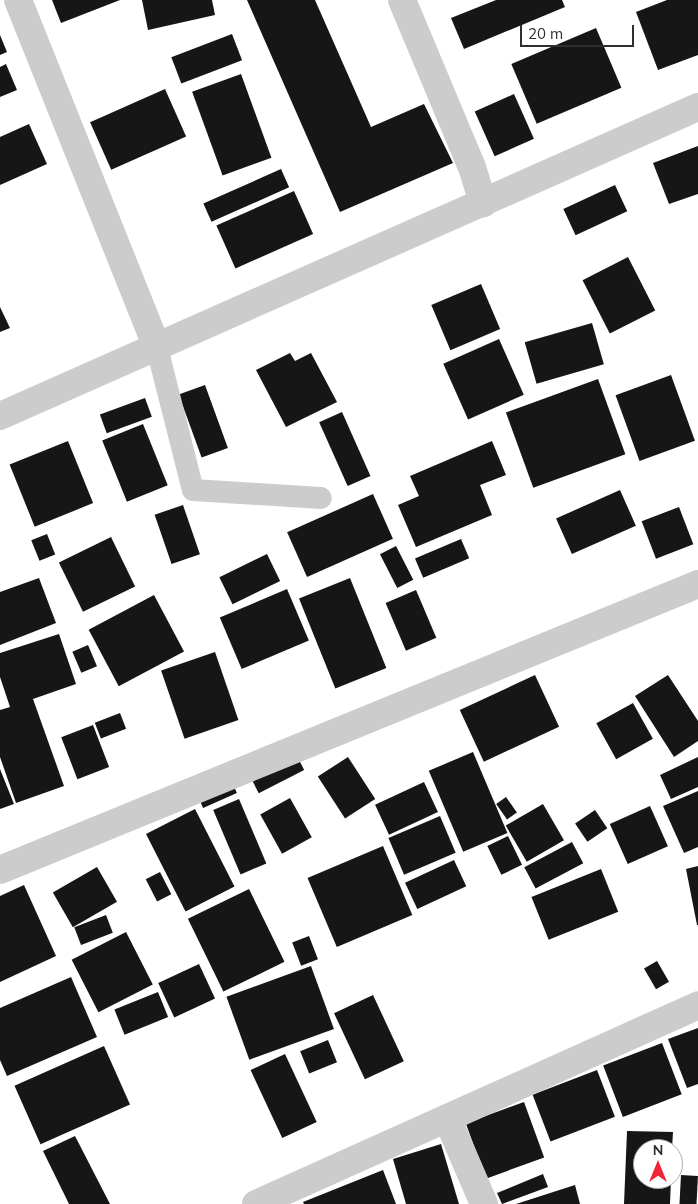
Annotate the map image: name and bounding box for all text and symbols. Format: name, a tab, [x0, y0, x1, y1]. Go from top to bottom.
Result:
scale bar	[523, 15, 637, 47]
text: 20 m	[528, 24, 563, 43]
north arrow	[633, 1139, 683, 1189]
text: N	[653, 1141, 663, 1159]

